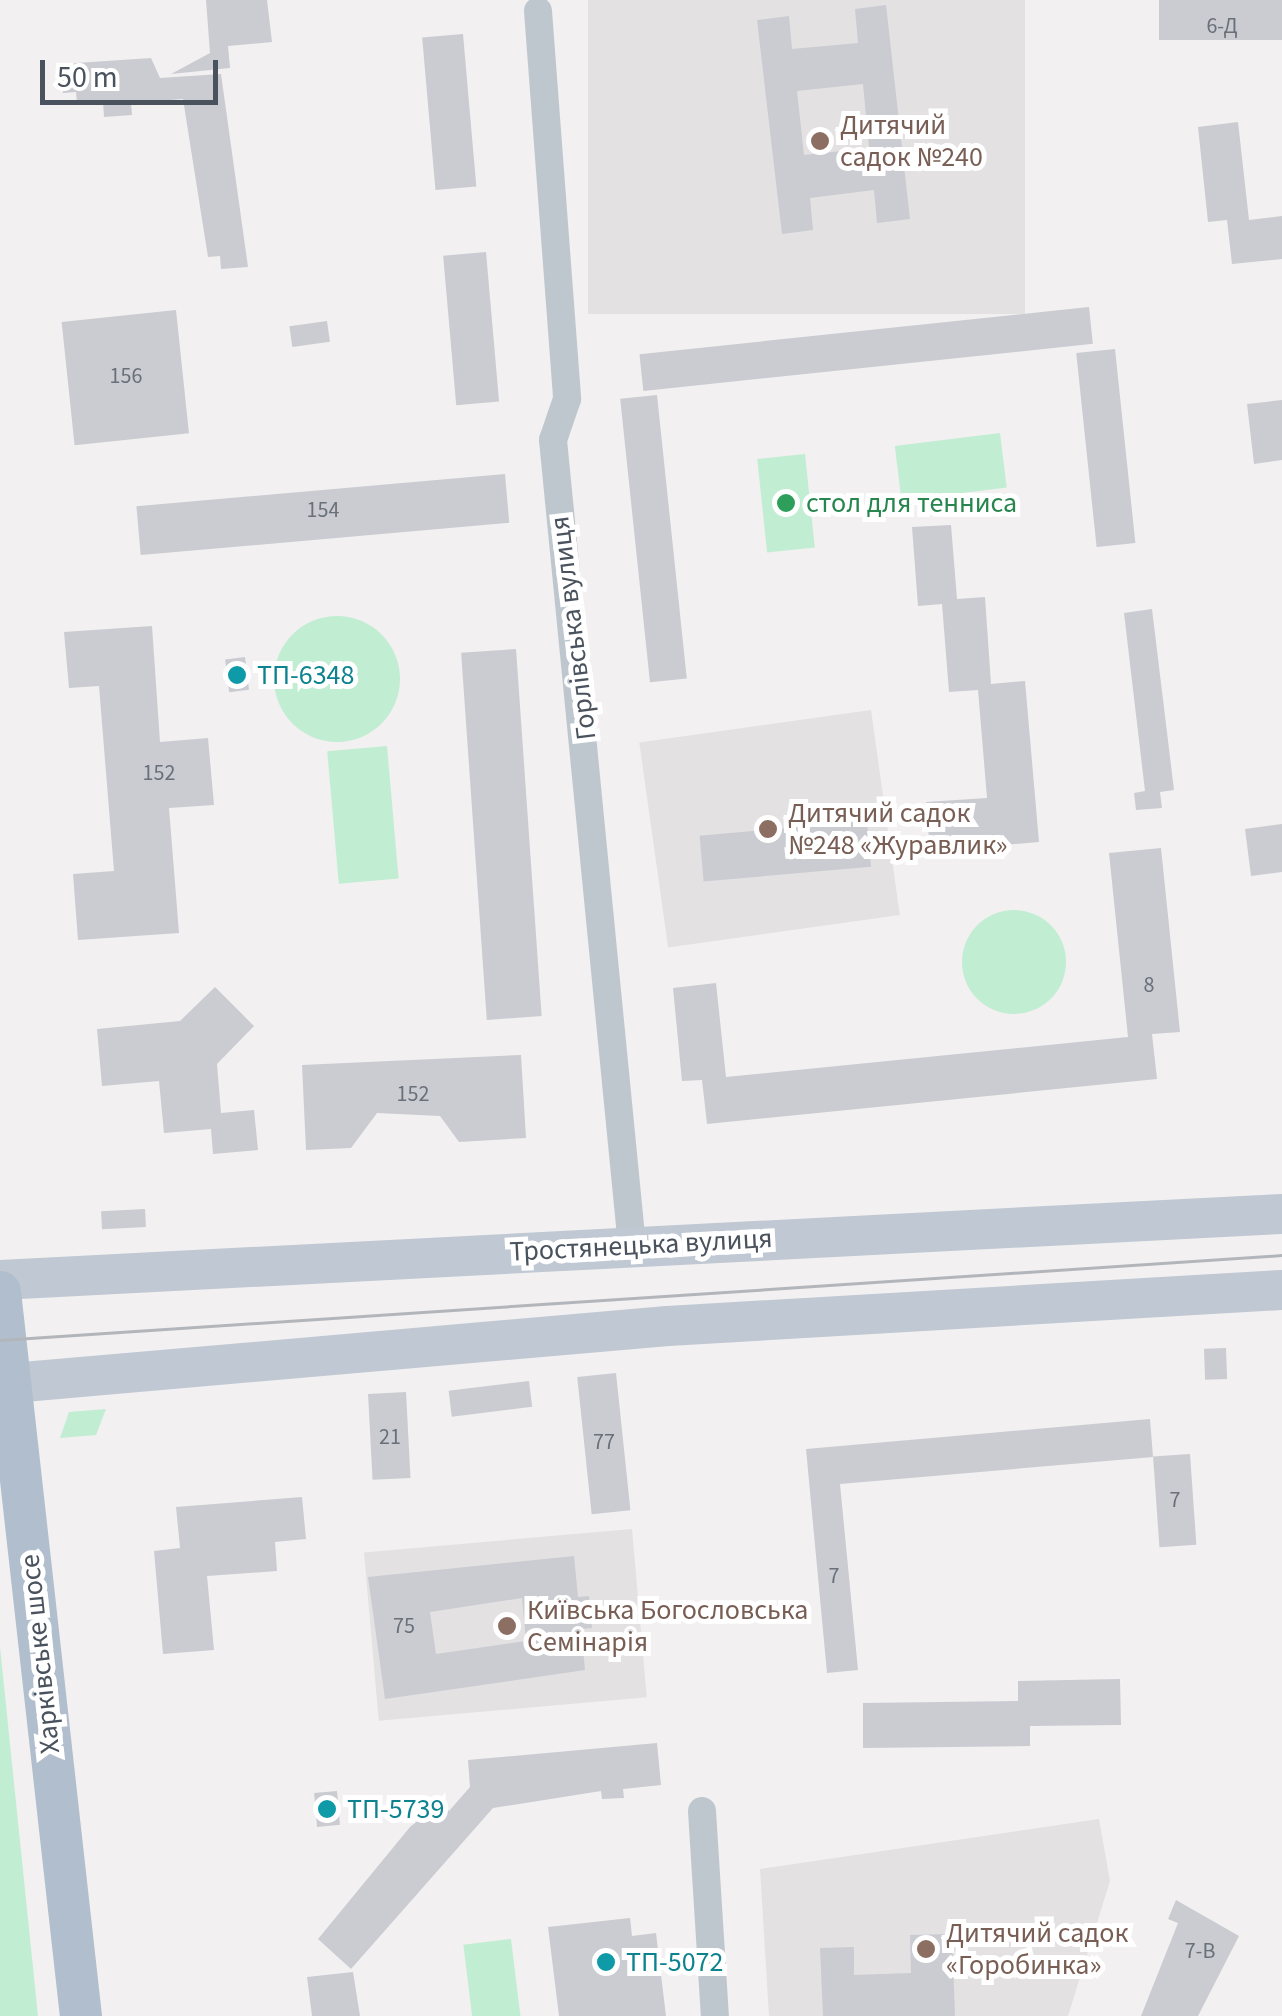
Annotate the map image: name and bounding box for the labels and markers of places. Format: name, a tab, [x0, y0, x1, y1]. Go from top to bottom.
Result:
place label: Дитячий садок №240	[840, 108, 983, 174]
marker: Дитячий садок №240	[809, 130, 831, 152]
place label: стол для тенниса	[806, 486, 1017, 520]
marker: стол для тенниса	[775, 492, 797, 514]
place label: ТП-6348	[257, 658, 354, 692]
marker: ТП-6348	[226, 664, 248, 686]
place label: Дитячий садок №248 «Журавлик»	[788, 796, 1007, 862]
marker: Дитячий садок №248 «Журавлик»	[757, 818, 779, 840]
place label: Київська Богословська Семінарія	[527, 1593, 808, 1659]
marker: Київська Богословська Семінарія	[496, 1615, 518, 1637]
place label: ТП-5739	[347, 1792, 444, 1826]
marker: ТП-5739	[316, 1798, 338, 1820]
place label: Дитячий садок «Горобинка»	[946, 1916, 1128, 1982]
marker: Дитячий садок «Горобинка»	[915, 1938, 937, 1960]
place label: ТП-5072	[626, 1945, 723, 1979]
marker: ТП-5072	[595, 1951, 617, 1973]

